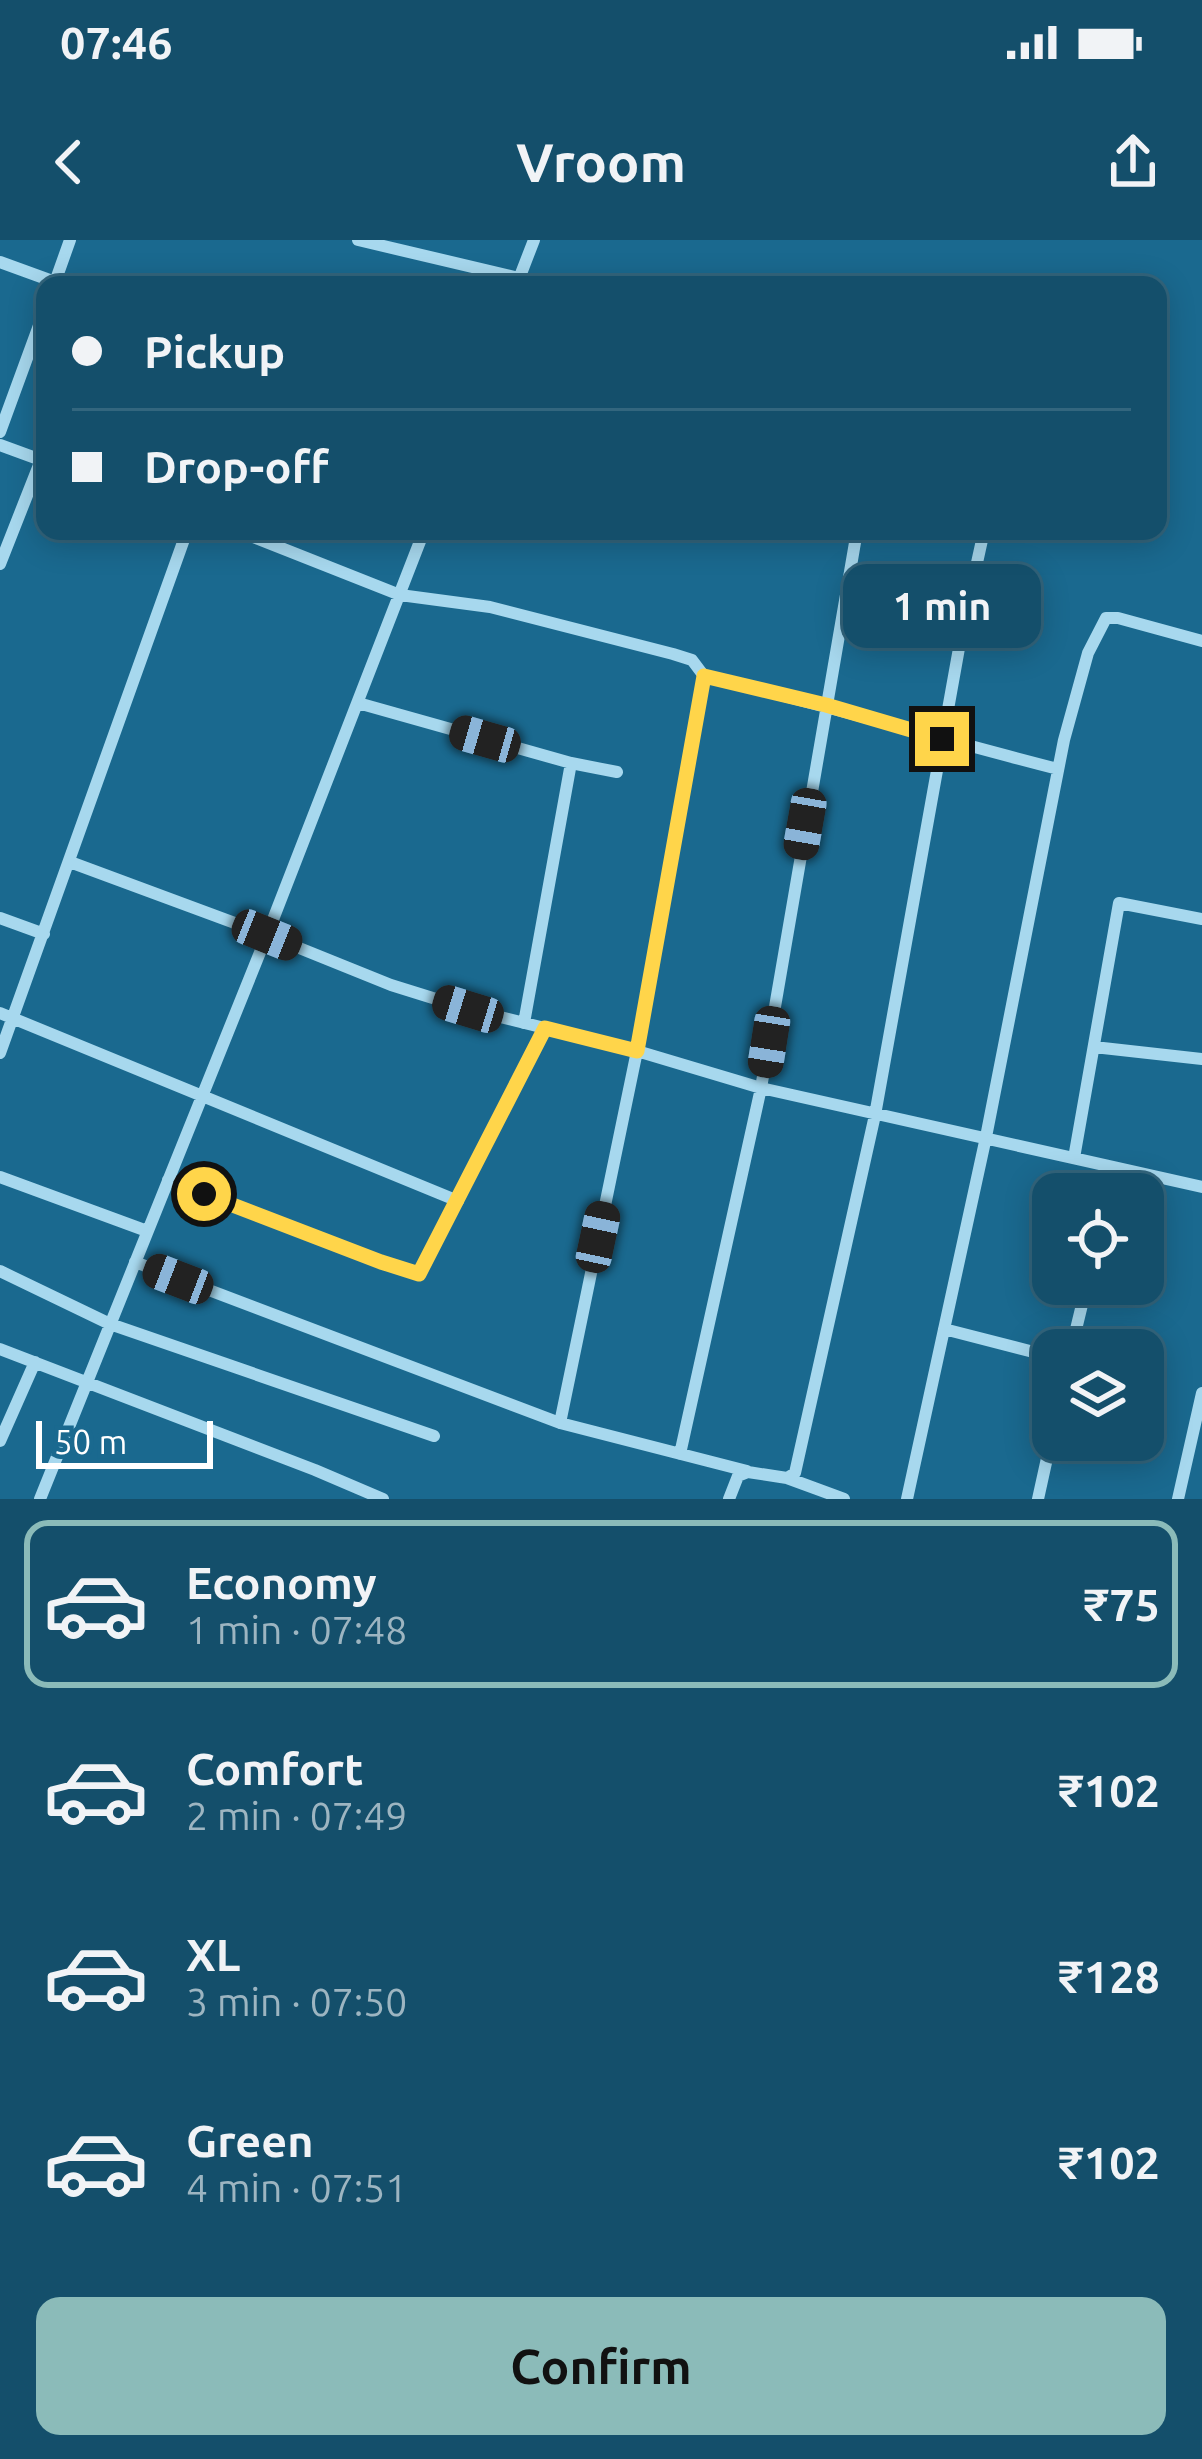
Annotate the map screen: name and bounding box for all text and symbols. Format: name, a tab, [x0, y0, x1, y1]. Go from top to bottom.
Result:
text: 07:46	[60, 17, 173, 68]
icon: back	[36, 129, 102, 195]
icon: share	[1100, 129, 1166, 195]
text: Vroom	[516, 132, 686, 192]
text: Pickup	[144, 326, 285, 377]
text: Drop-off	[144, 441, 329, 492]
callout: 1 min	[843, 565, 1041, 649]
text: 1 min	[893, 584, 991, 627]
car	[445, 712, 525, 766]
route end	[915, 712, 969, 766]
car	[781, 785, 829, 863]
car	[227, 905, 307, 965]
car	[428, 981, 508, 1037]
car	[746, 1004, 792, 1080]
route start	[177, 1167, 231, 1221]
map controls	[1032, 1173, 1164, 1461]
button: locate	[1032, 1173, 1164, 1305]
car	[573, 1198, 623, 1276]
car	[138, 1249, 218, 1309]
button: layers	[1032, 1329, 1164, 1461]
scale bar	[36, 1415, 213, 1468]
text: 50 m	[54, 1423, 127, 1460]
icon: car	[42, 1550, 150, 1658]
text: Economy	[186, 1557, 377, 1608]
text: ₹75	[1084, 1579, 1160, 1630]
text: 1 min · 07:48	[186, 1608, 407, 1651]
icon: car	[42, 1736, 150, 1844]
text: Comfort	[186, 1743, 363, 1794]
text: ₹102	[1058, 1765, 1160, 1816]
text: 2 min · 07:49	[186, 1794, 407, 1837]
icon: car	[42, 1922, 150, 2030]
text: XL	[186, 1929, 240, 1980]
text: ₹128	[1058, 1951, 1160, 2002]
text: 3 min · 07:50	[186, 1980, 407, 2023]
icon: car	[42, 2108, 150, 2216]
text: Green	[186, 2115, 313, 2166]
text: ₹102	[1058, 2137, 1160, 2188]
text: 4 min · 07:51	[186, 2166, 407, 2209]
button: Confirm	[36, 2297, 1166, 2435]

